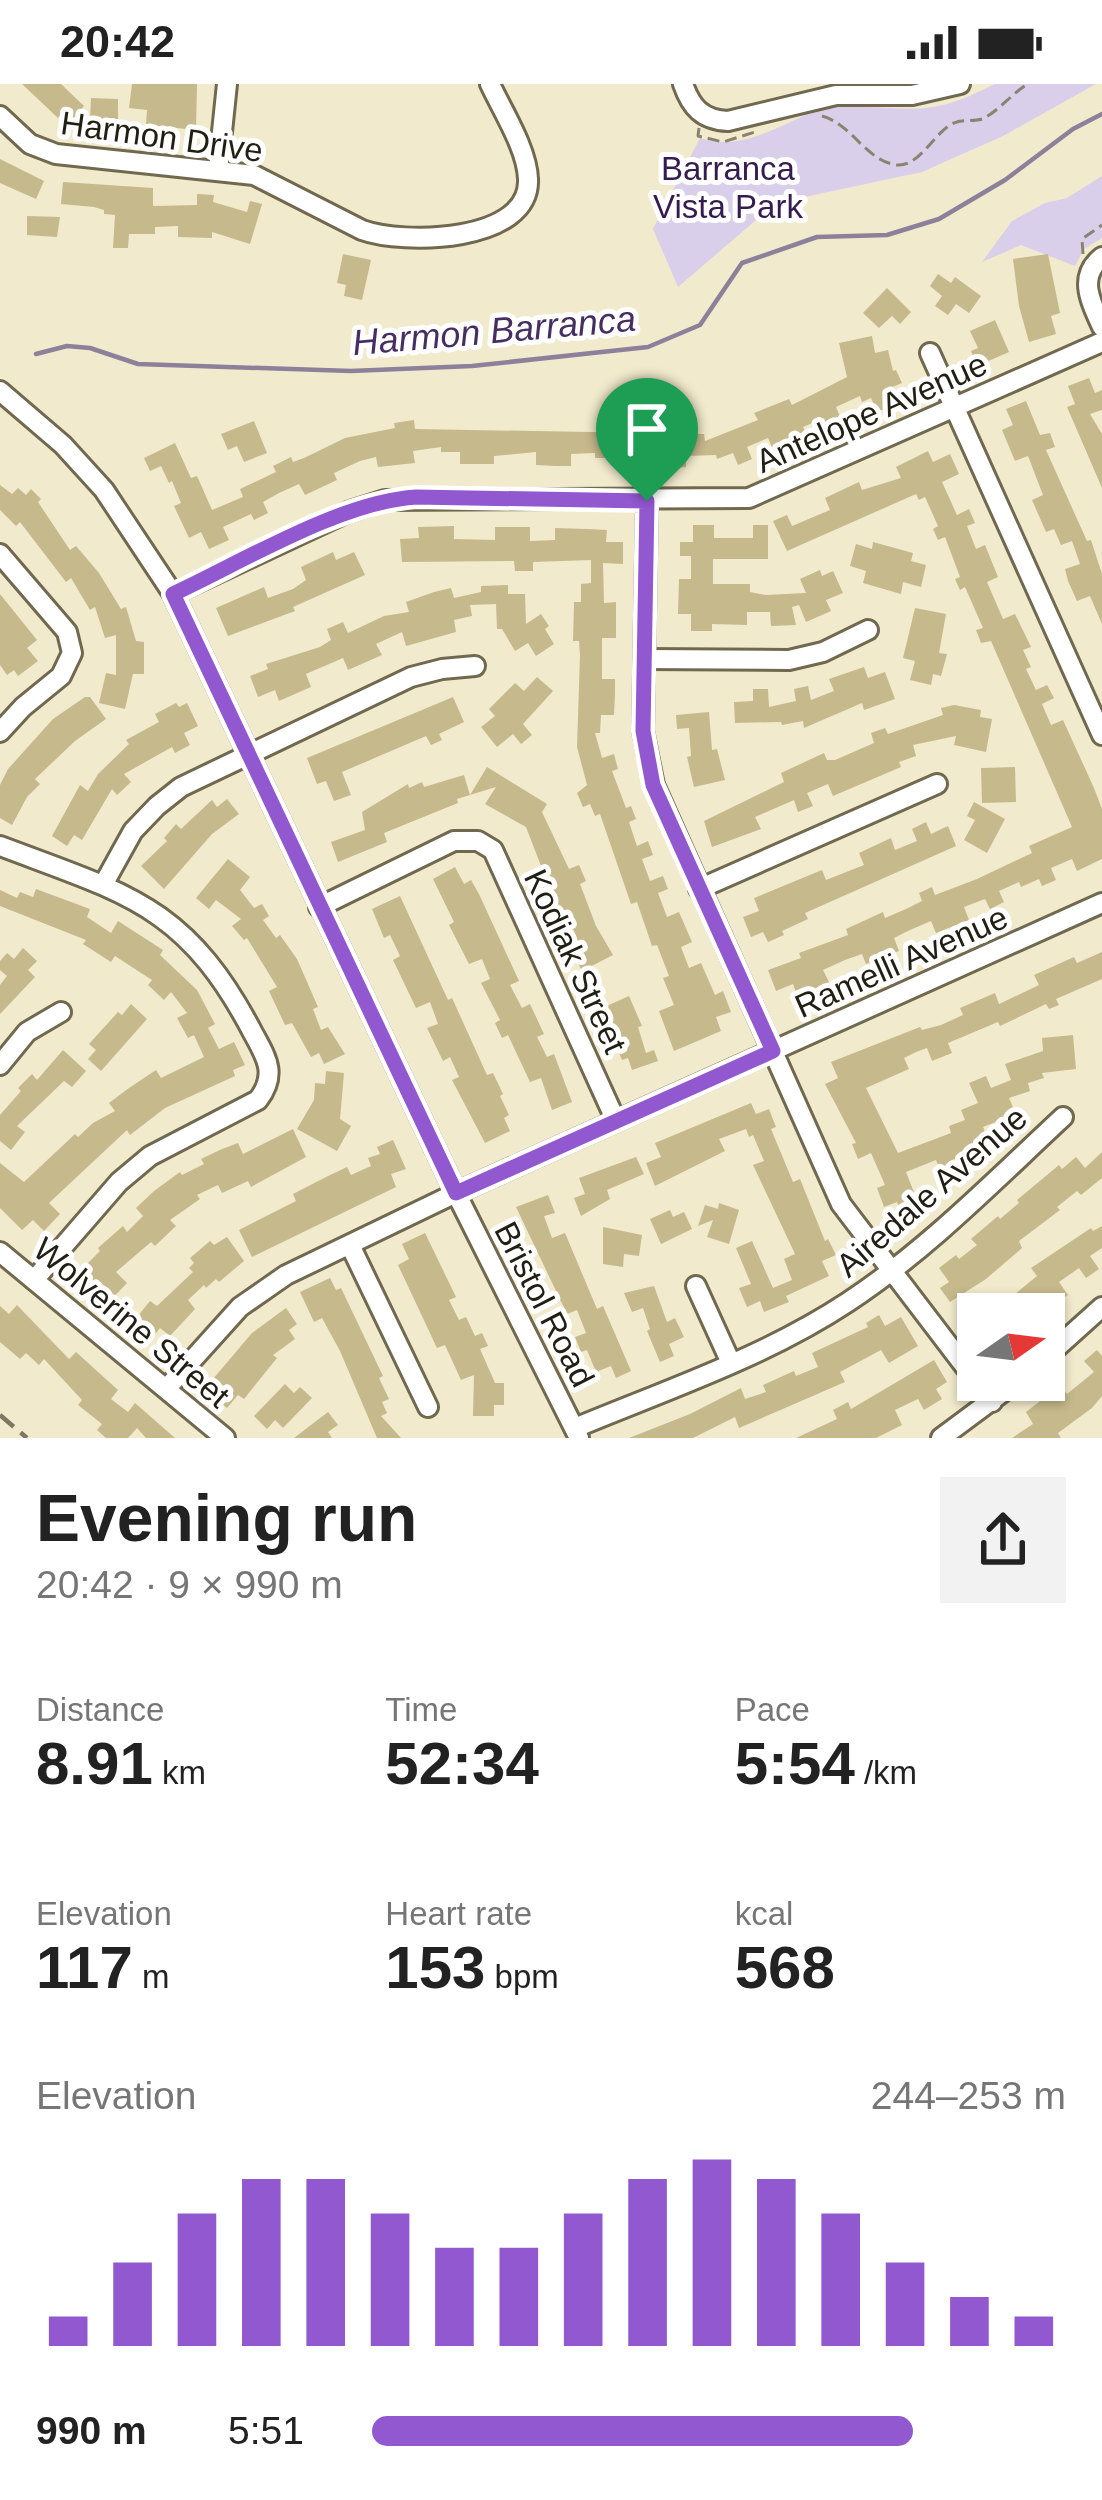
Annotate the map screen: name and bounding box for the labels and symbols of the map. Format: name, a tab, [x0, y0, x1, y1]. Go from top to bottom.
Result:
street label: Harmon Drive	[59, 104, 265, 169]
park label: Barranca Vista Park	[653, 150, 803, 225]
water label: Harmon Barranca	[351, 298, 637, 363]
street label: Antelope Avenue	[750, 345, 992, 480]
pin	[596, 378, 698, 501]
street label: Kodiak Street	[517, 864, 634, 1059]
street label: Ramelli Avenue	[789, 898, 1013, 1025]
street label: Airedale Avenue	[829, 1099, 1034, 1284]
street label: Bristol Road	[487, 1216, 602, 1393]
street label: Wolverine Street	[27, 1230, 237, 1415]
north arrow	[957, 1293, 1065, 1401]

